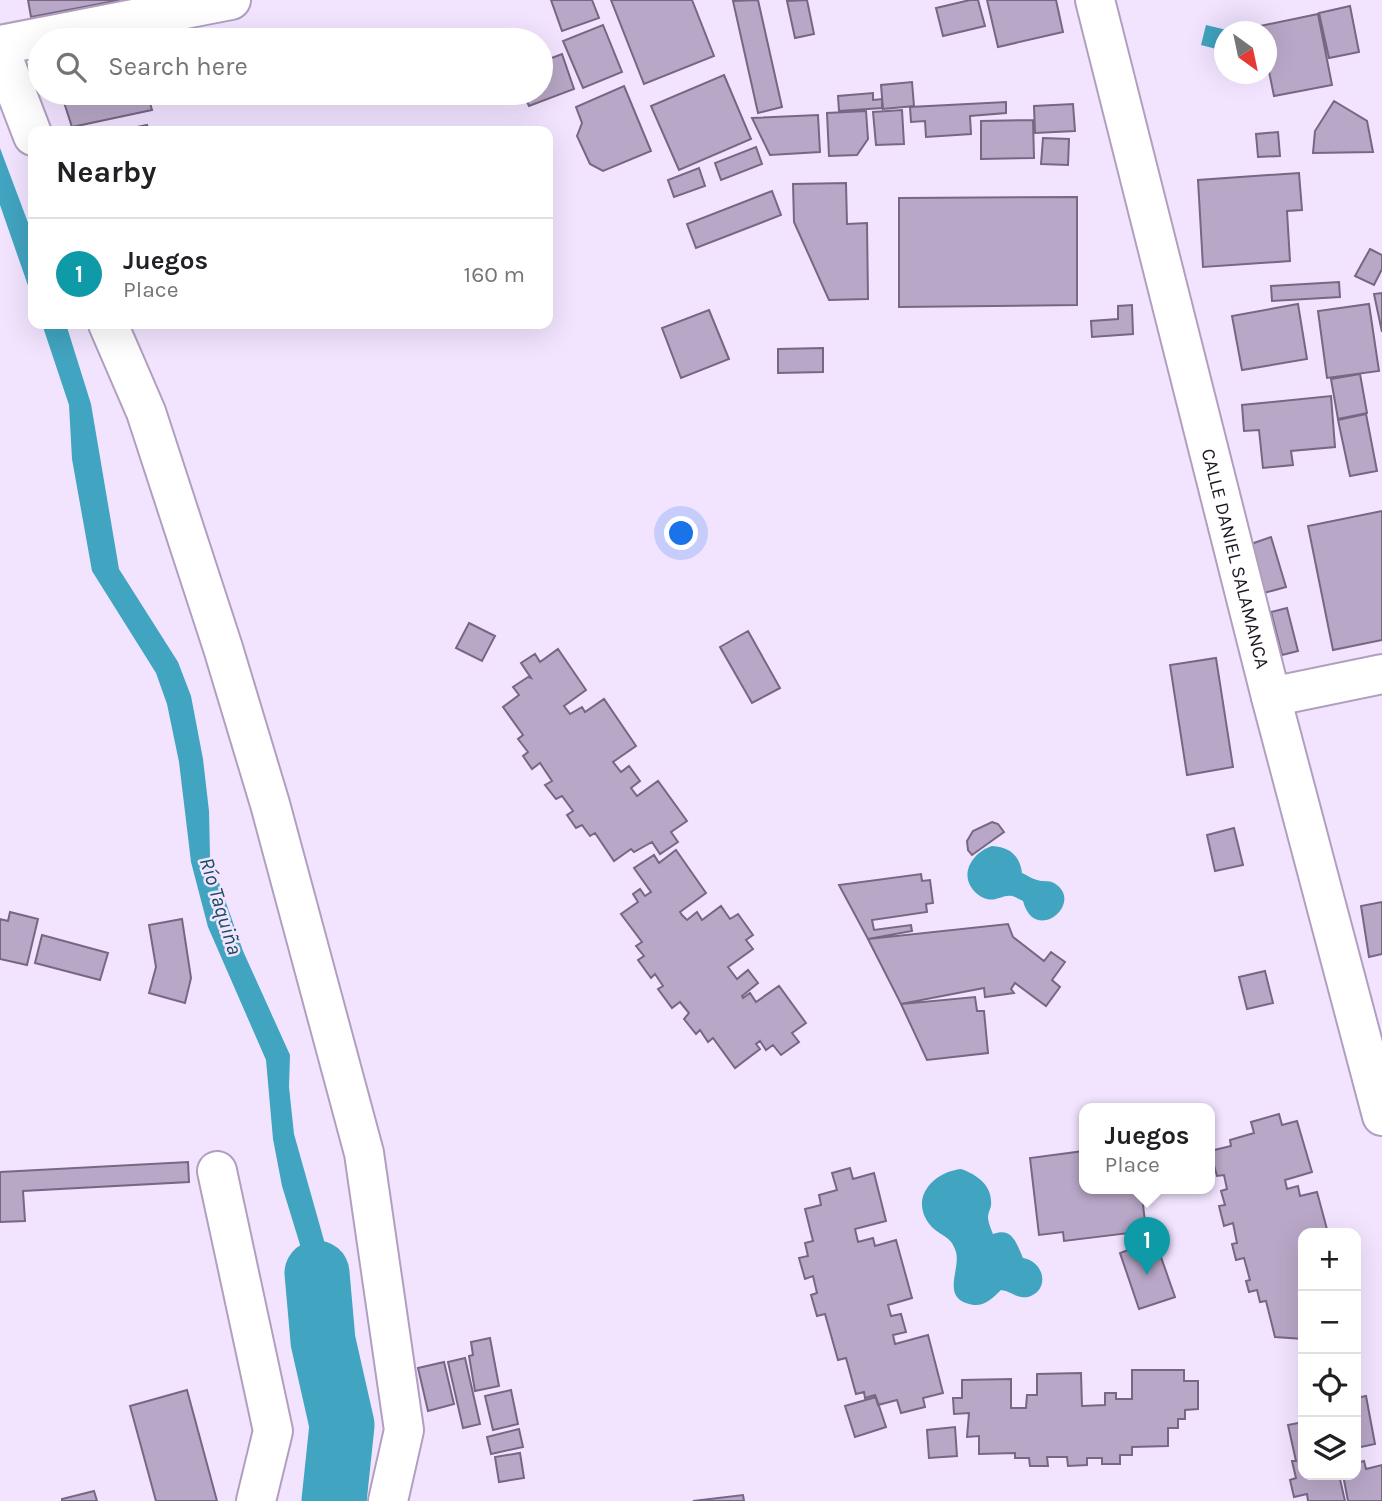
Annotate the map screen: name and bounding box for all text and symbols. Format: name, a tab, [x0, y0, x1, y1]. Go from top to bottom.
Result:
north arrow	[1214, 21, 1277, 84]
search box	[28, 28, 553, 105]
icon: search	[52, 48, 90, 86]
text: Search here	[108, 51, 248, 82]
text: Nearby	[56, 154, 156, 190]
text: Juegos	[123, 245, 208, 276]
text: 1	[75, 261, 83, 288]
text: 160 m	[464, 261, 525, 288]
text: Place	[123, 276, 179, 303]
street label: CALLE DANIEL SALAMANCA	[1197, 446, 1273, 671]
your location	[664, 516, 698, 550]
water label: Río Taquiña	[195, 854, 247, 958]
popup	[1079, 1103, 1215, 1194]
text: Juegos	[1104, 1120, 1190, 1151]
text: Place	[1104, 1151, 1160, 1178]
pin: 1	[1124, 1217, 1170, 1275]
map controls	[1298, 1228, 1361, 1480]
button: +	[1298, 1228, 1361, 1291]
button: −	[1298, 1291, 1361, 1354]
button: locate	[1298, 1354, 1361, 1417]
button: layers	[1298, 1417, 1361, 1480]

